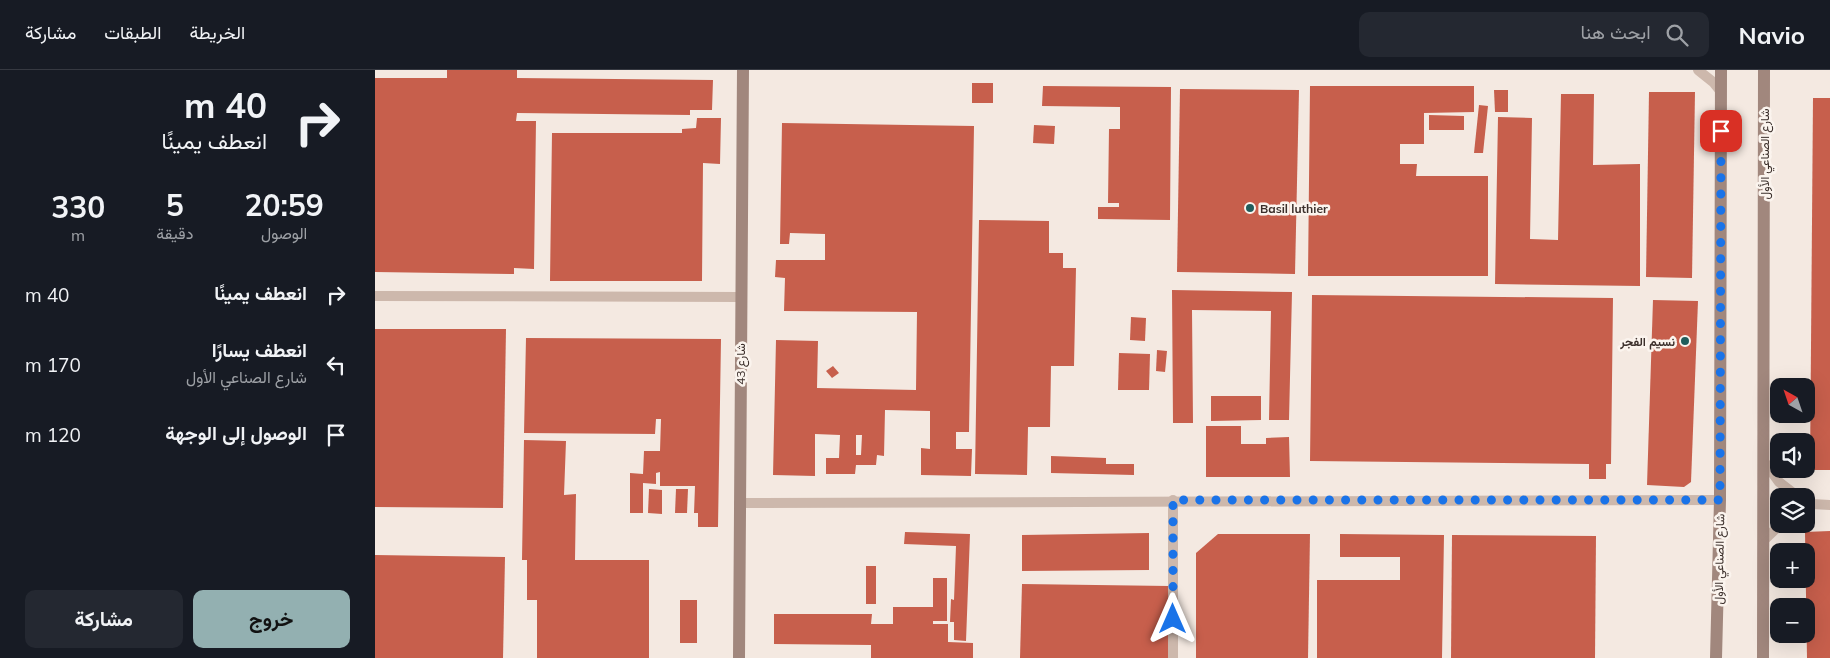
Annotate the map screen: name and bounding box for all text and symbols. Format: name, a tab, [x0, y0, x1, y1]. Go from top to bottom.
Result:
search box	[1359, 12, 1709, 57]
text: ابحث هنا	[1580, 20, 1651, 44]
text: Navio	[1739, 20, 1805, 50]
text: مشاركة	[25, 21, 76, 44]
text: الطبقات	[104, 21, 161, 44]
text: الخريطة	[189, 21, 245, 44]
icon: search	[1663, 21, 1691, 49]
text: 40 m	[184, 83, 267, 127]
icon: right	[285, 90, 350, 155]
street label: شارع الصناعي الأول	[1757, 109, 1775, 199]
pin	[1700, 110, 1742, 152]
icon: arrive	[1707, 117, 1735, 145]
text: انعطف يمينًا	[161, 127, 267, 155]
text: 5	[166, 186, 184, 224]
text: 20:59	[244, 186, 324, 224]
text: 330	[51, 188, 105, 226]
place label: Basil luthier	[1260, 201, 1328, 216]
marker: Basil luthier	[1244, 202, 1256, 214]
text: دقيقة	[156, 223, 193, 243]
text: الوصول	[261, 223, 307, 243]
text: m	[71, 225, 85, 245]
text: انعطف يمينًا	[214, 281, 307, 305]
icon: right	[322, 281, 350, 309]
text: 40 m	[25, 283, 69, 307]
place label: نسيم الفجر	[1619, 334, 1675, 350]
marker: نسيم الفجر	[1679, 335, 1691, 347]
text: انعطف يسارًا	[212, 338, 307, 362]
street label: شارع 43	[733, 343, 750, 385]
icon: left	[322, 351, 350, 379]
text: 170 m	[25, 353, 81, 377]
text: شارع الصناعي الأول	[186, 367, 307, 387]
north arrow	[1770, 378, 1815, 422]
map controls	[1770, 378, 1815, 643]
text: الوصول إلى الوجهة	[165, 421, 307, 445]
icon: arrive	[322, 421, 350, 449]
text: 120 m	[25, 423, 81, 447]
button: sound	[1770, 433, 1815, 478]
button: layers	[1770, 488, 1815, 533]
street label: شارع الصناعي الأول	[1711, 513, 1730, 605]
button: +	[1770, 543, 1815, 588]
button: مشاركة	[25, 590, 183, 648]
button: خروج	[193, 590, 350, 648]
position arrow	[1146, 592, 1198, 644]
button: −	[1770, 598, 1815, 643]

